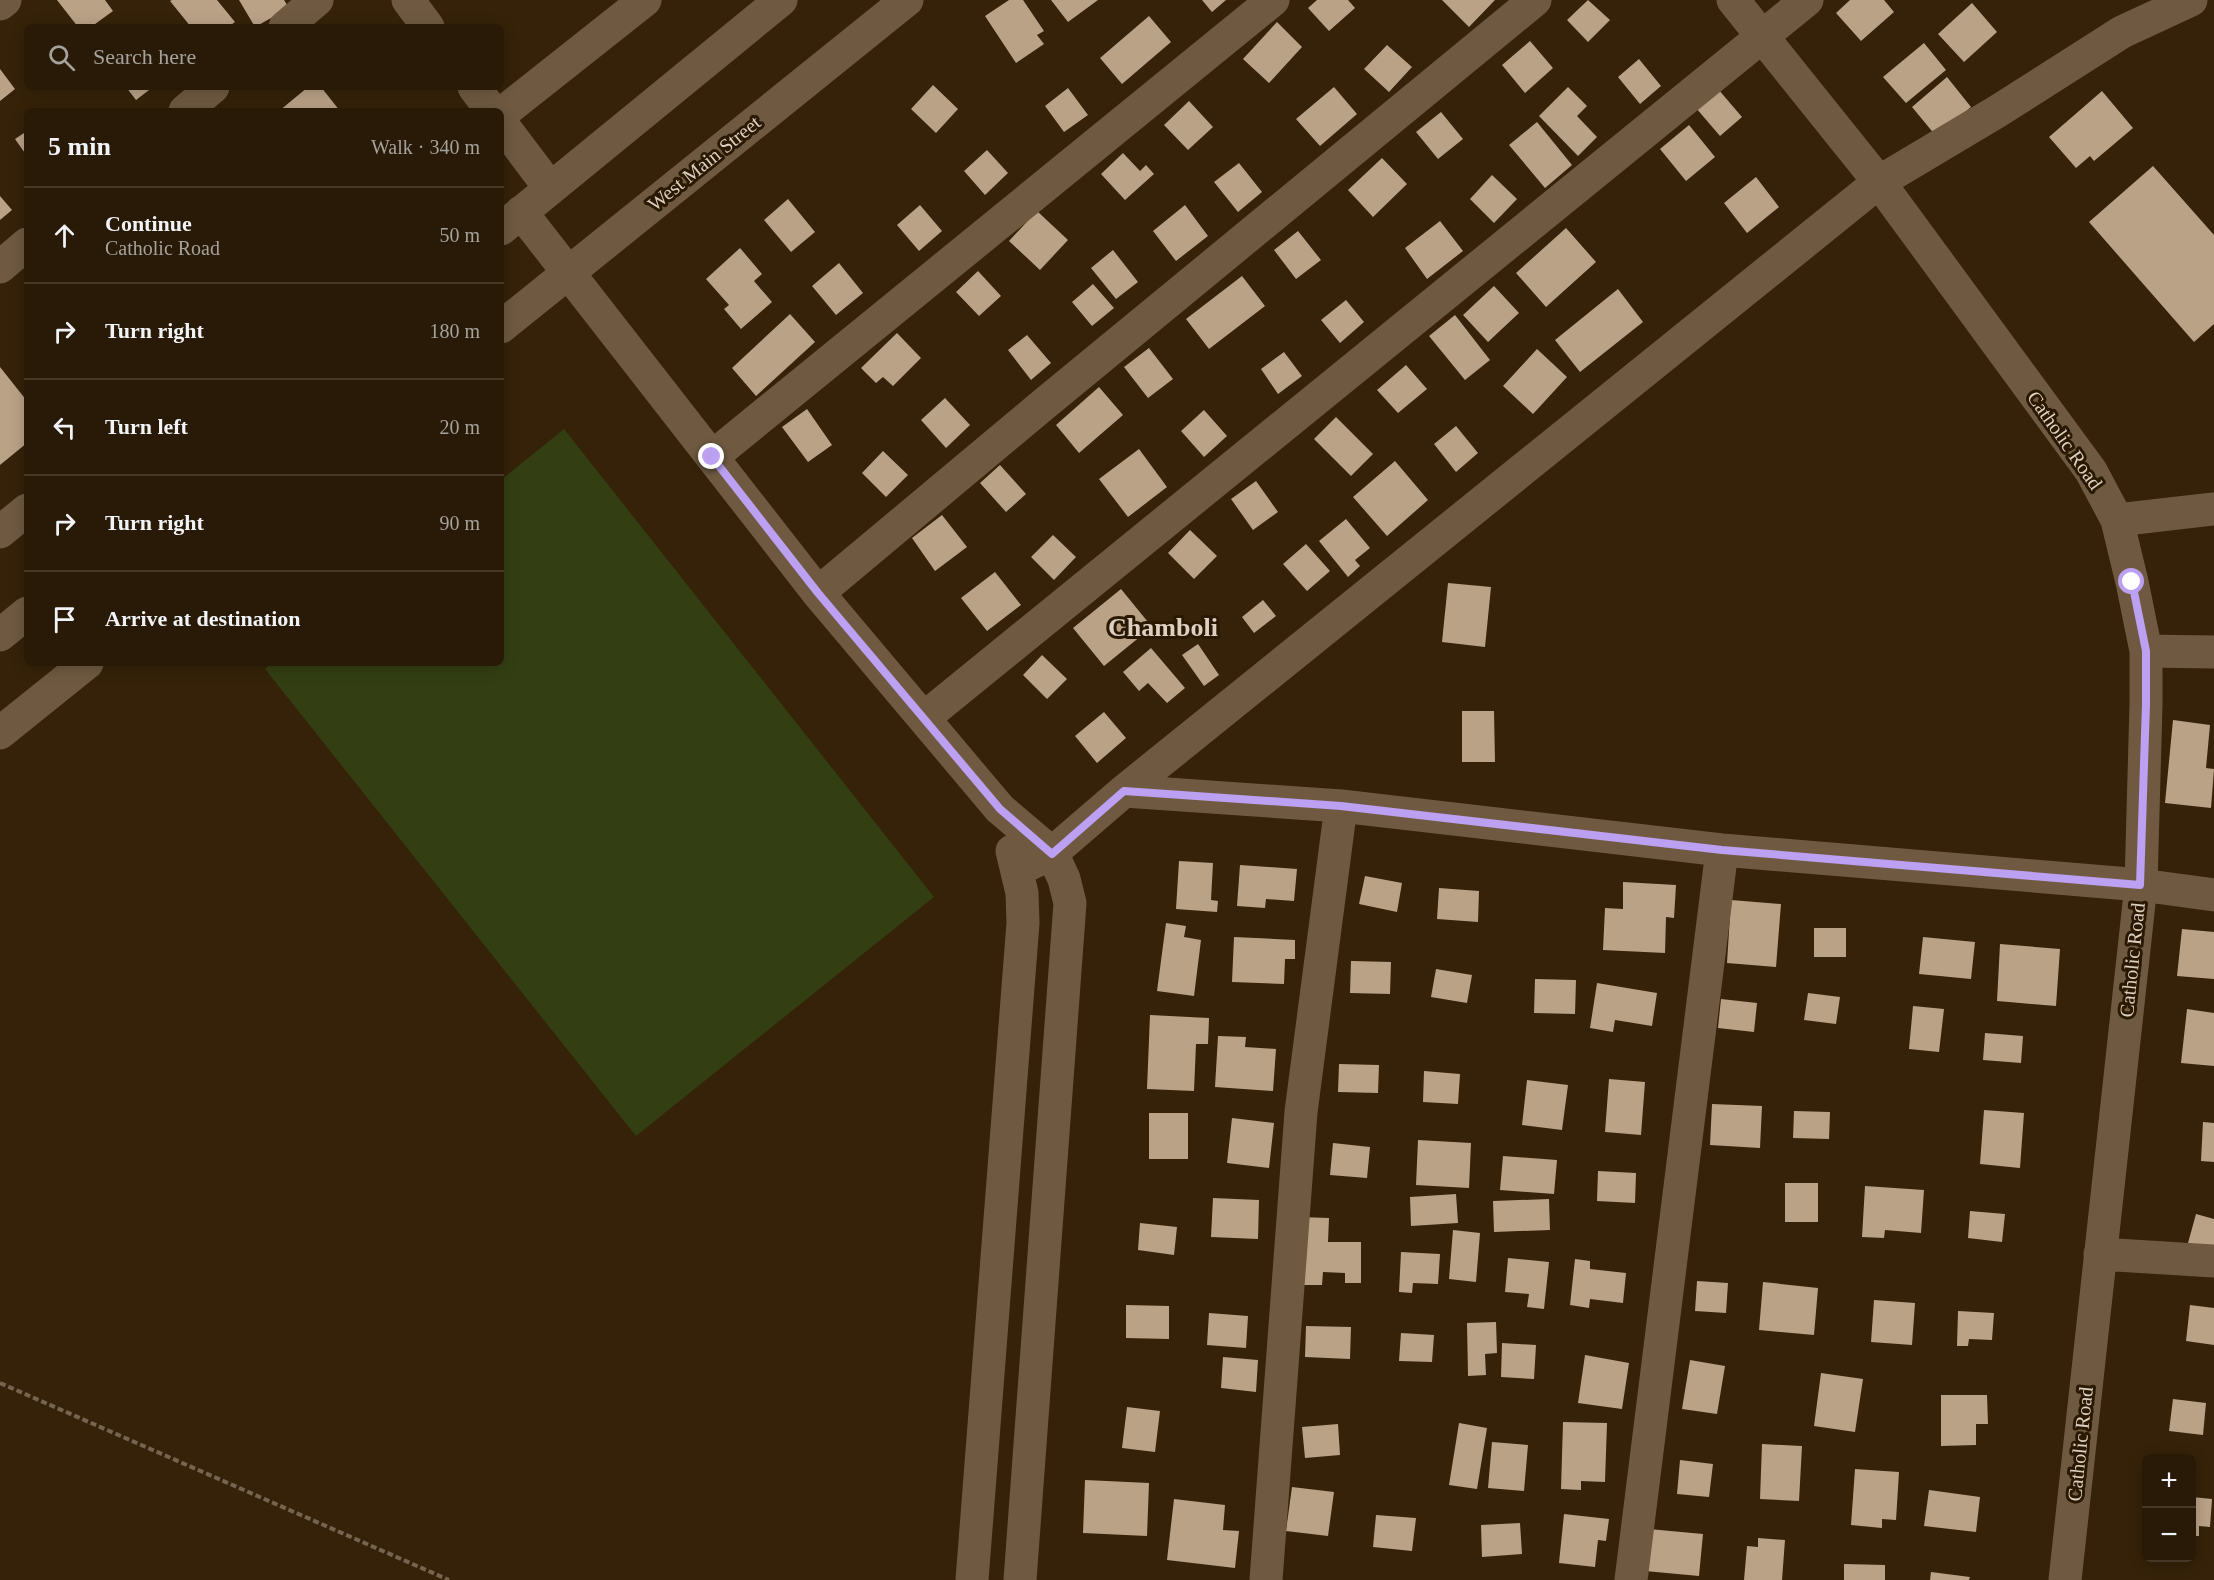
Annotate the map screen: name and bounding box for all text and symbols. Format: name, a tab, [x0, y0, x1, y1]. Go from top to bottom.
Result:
search box	[24, 24, 504, 90]
icon: search	[45, 41, 78, 74]
text: Search here	[93, 44, 196, 69]
street label: West Main Street	[643, 111, 765, 215]
text: 5 min	[48, 132, 111, 161]
text: Walk · 340 m	[371, 136, 480, 158]
text: Continue	[105, 211, 192, 236]
icon: ahead	[48, 219, 81, 252]
text: 50 m	[439, 224, 480, 246]
text: Catholic Road	[105, 237, 220, 259]
icon: right	[48, 315, 81, 348]
text: Turn right	[105, 318, 204, 343]
text: 180 m	[429, 320, 480, 342]
street label: Catholic Road	[2023, 387, 2107, 493]
icon: left	[48, 411, 81, 444]
text: Turn left	[105, 414, 188, 439]
text: 20 m	[439, 416, 480, 438]
route end	[698, 443, 724, 469]
icon: right	[48, 507, 81, 540]
text: Turn right	[105, 510, 204, 535]
text: 90 m	[439, 512, 480, 534]
route start	[2118, 568, 2144, 594]
icon: arrive	[48, 603, 81, 636]
text: Arrive at destination	[105, 606, 301, 631]
district label: Chamboli	[1108, 613, 1218, 642]
street label: Catholic Road	[2115, 902, 2149, 1018]
street label: Catholic Road	[2063, 1386, 2097, 1502]
map controls	[2142, 1454, 2196, 1562]
button: +	[2142, 1454, 2196, 1508]
button: −	[2142, 1508, 2196, 1562]

